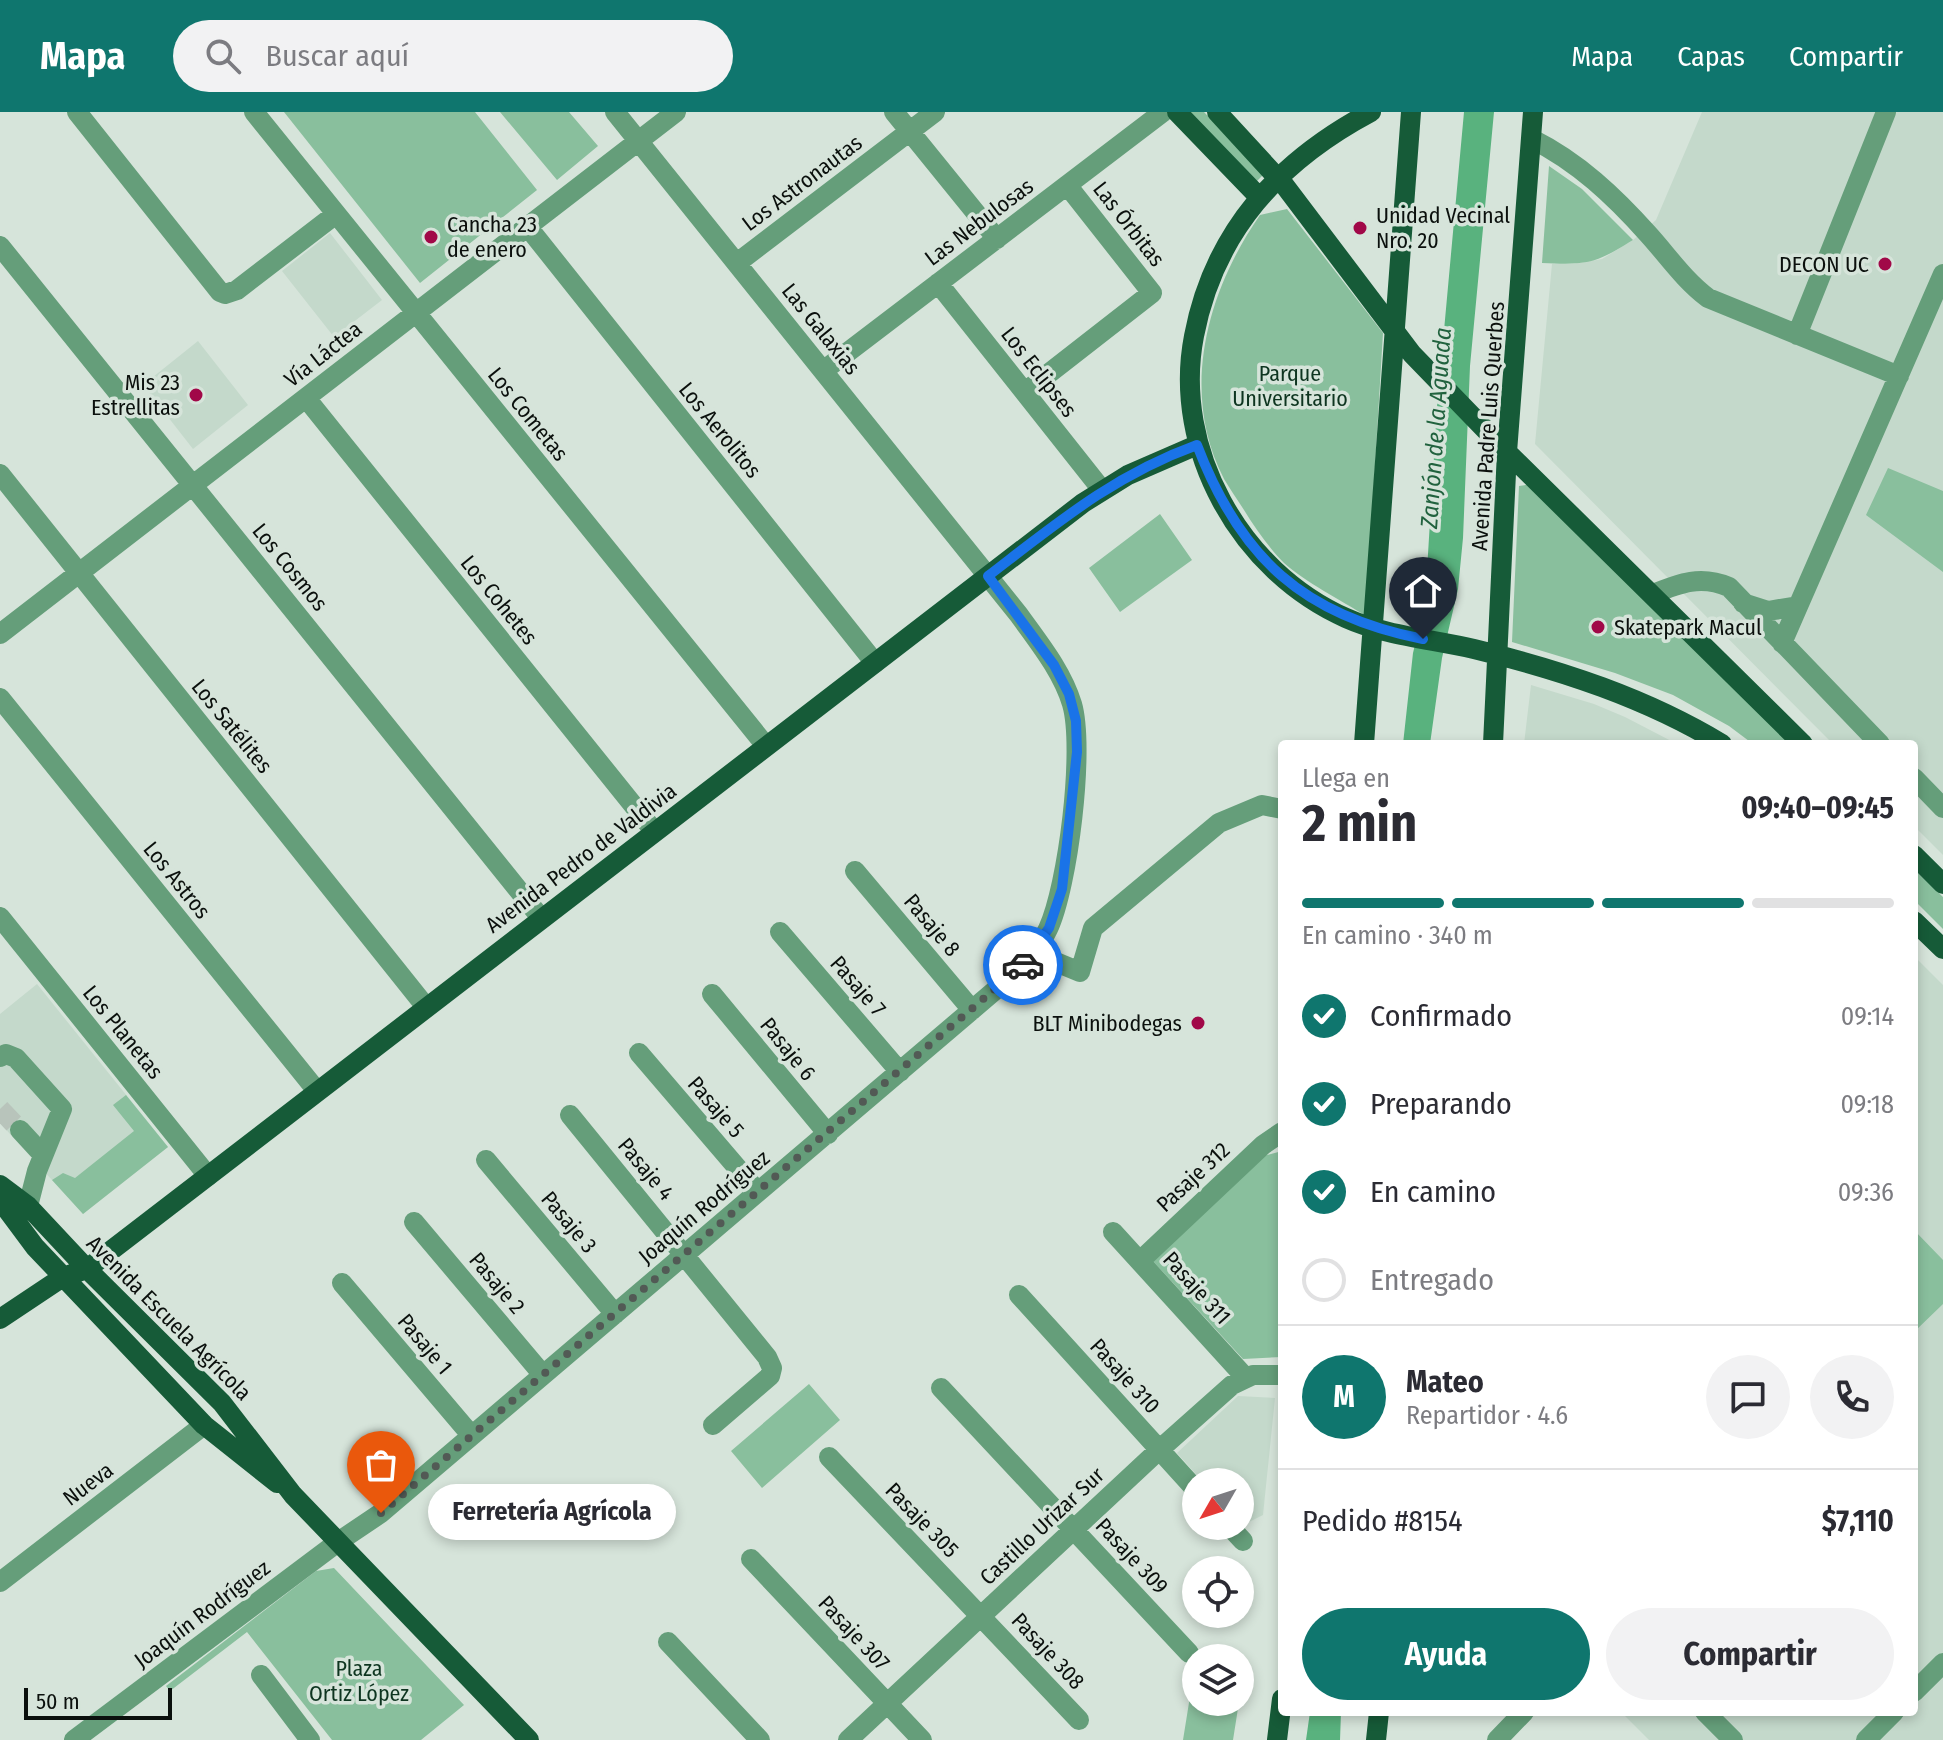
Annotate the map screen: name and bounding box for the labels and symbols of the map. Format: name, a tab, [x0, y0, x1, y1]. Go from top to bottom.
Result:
street label: Los Astronautas	[737, 129, 867, 237]
street label: Las Nebulosas	[919, 172, 1039, 272]
street label: Las Órbitas	[1087, 176, 1171, 272]
place label: Unidad Vecinal Nro. 20	[1376, 202, 1510, 254]
place label: Cancha 23 de enero	[447, 211, 537, 263]
marker: Unidad Vecinal Nro. 20	[1351, 219, 1369, 237]
marker: Cancha 23 de enero	[422, 228, 440, 246]
place label: DECON UC	[1779, 251, 1869, 278]
marker: DECON UC	[1876, 255, 1894, 273]
street label: Las Galaxias	[776, 278, 866, 380]
street label: Avenida Padre Luis Querbes	[1466, 300, 1510, 552]
street label: Vía Láctea	[279, 315, 367, 393]
street label: Los Eclipses	[995, 321, 1083, 423]
water label: Zanjón de la Aguada	[1415, 327, 1457, 530]
park label: Parque Universitario	[1232, 360, 1348, 412]
street label: Los Cometas	[482, 362, 574, 466]
place label: Mis 23 Estrellitas	[91, 369, 180, 421]
street label: Los Aerolitos	[673, 377, 767, 483]
marker: Mis 23 Estrellitas	[187, 386, 205, 404]
street label: Los Cosmos	[246, 518, 334, 616]
street label: Los Cohetes	[455, 550, 543, 650]
pin	[1389, 557, 1457, 639]
place label: Skatepark Macul	[1614, 614, 1762, 641]
marker: Skatepark Macul	[1589, 618, 1607, 636]
street label: Los Satélites	[186, 673, 278, 779]
street label: Avenida Pedro de Valdivia	[480, 777, 682, 939]
street label: Los Astros	[138, 836, 216, 924]
street label: Pasaje 8	[898, 888, 966, 962]
courier	[983, 925, 1063, 1005]
street label: Pasaje 7	[824, 950, 892, 1022]
street label: Los Planetas	[77, 980, 169, 1084]
place label: BLT Minibodegas	[1032, 1010, 1182, 1037]
street label: Pasaje 6	[754, 1012, 822, 1086]
marker: BLT Minibodegas	[1189, 1014, 1207, 1032]
street label: Pasaje 5	[682, 1071, 750, 1143]
street label: Pasaje 4	[612, 1132, 680, 1206]
street label: Pasaje 312	[1151, 1136, 1235, 1218]
street label: Joaquín Rodríguez	[633, 1144, 775, 1270]
street label: Pasaje 3	[535, 1186, 603, 1258]
street label: Avenida Escuela Agrícola	[81, 1230, 257, 1406]
street label: Pasaje 311	[1157, 1246, 1237, 1330]
street label: Pasaje 2	[463, 1247, 531, 1319]
street label: Pasaje 1	[392, 1308, 458, 1380]
street label: Pasaje 310	[1084, 1333, 1166, 1419]
pin	[347, 1431, 415, 1513]
street label: Nueva	[58, 1456, 118, 1512]
street label: Castillo Urizar Sur	[974, 1461, 1110, 1591]
north arrow	[1182, 1468, 1254, 1540]
street label: Pasaje 305	[880, 1477, 964, 1563]
callout: Ferretería Agrícola	[429, 1485, 677, 1541]
street label: Pasaje 309	[1090, 1512, 1174, 1600]
street label: Joaquín Rodríguez	[129, 1554, 275, 1674]
street label: Pasaje 307	[813, 1590, 895, 1676]
street label: Pasaje 308	[1006, 1607, 1090, 1695]
park label: Plaza Ortiz López	[309, 1655, 409, 1707]
scale bar	[24, 1684, 172, 1720]

